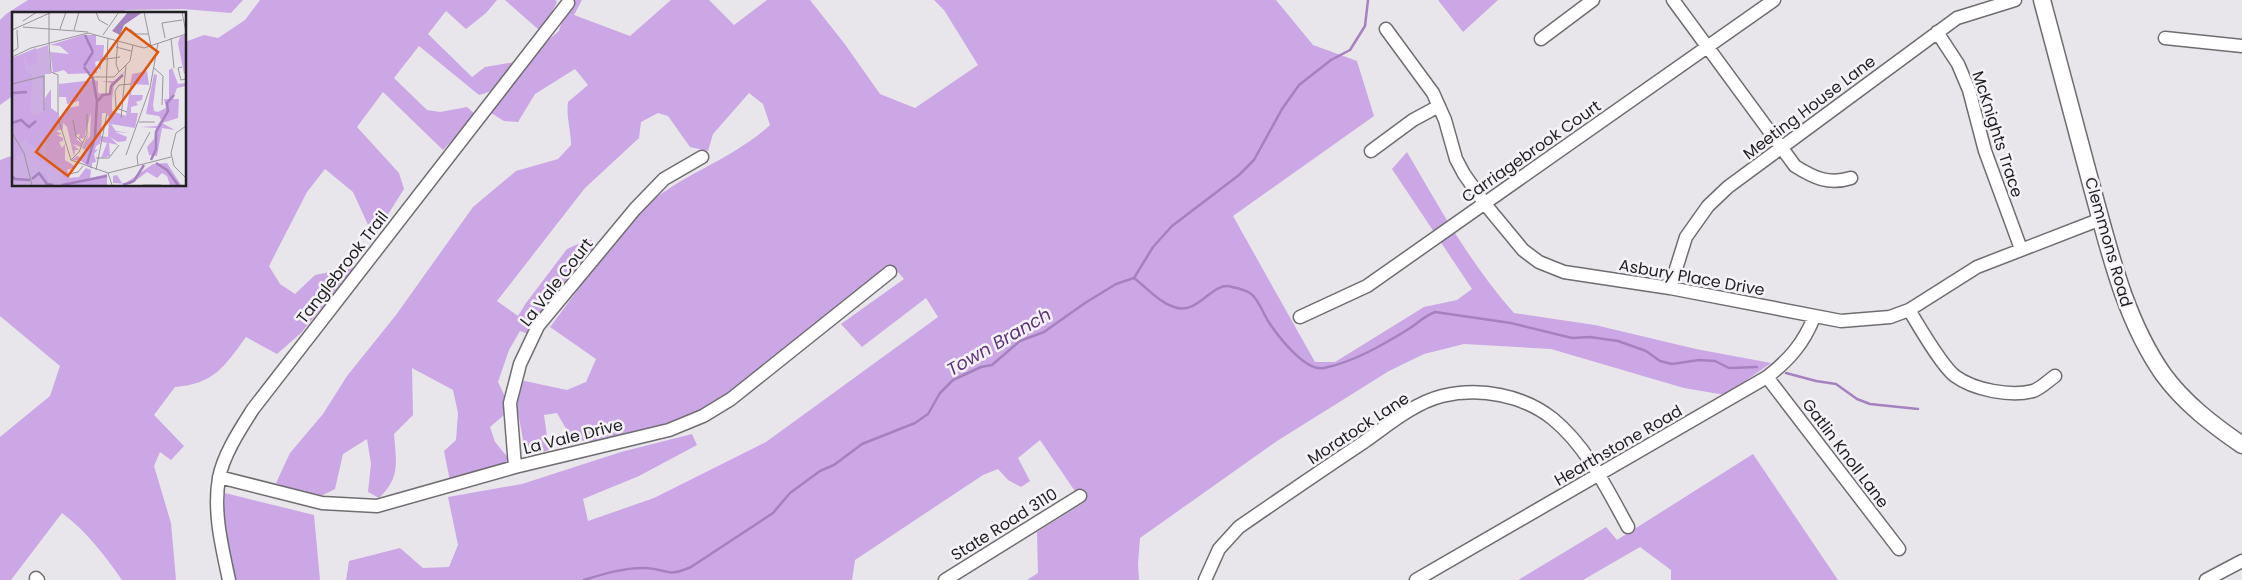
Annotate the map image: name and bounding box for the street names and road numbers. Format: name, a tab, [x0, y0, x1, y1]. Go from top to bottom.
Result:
street label: Meeting House Lane	[1738, 50, 1880, 165]
street label: McKnights Trace	[1966, 68, 2029, 200]
street label: Carriagebrook Court	[1457, 95, 1606, 208]
street label: Clemmons Road	[2079, 175, 2138, 310]
street label: Tanglebrook Trail	[291, 206, 394, 329]
street label: La Vale Court	[515, 233, 598, 331]
street label: Asbury Place Drive	[1617, 253, 1767, 302]
street label: Moratock Lane	[1303, 387, 1414, 470]
street label: Gatlin Knoll Lane	[1797, 394, 1894, 513]
street label: Hearthstone Road	[1550, 399, 1686, 491]
street label: La Vale Drive	[521, 413, 625, 460]
street label: State Road 3110	[947, 482, 1062, 566]

